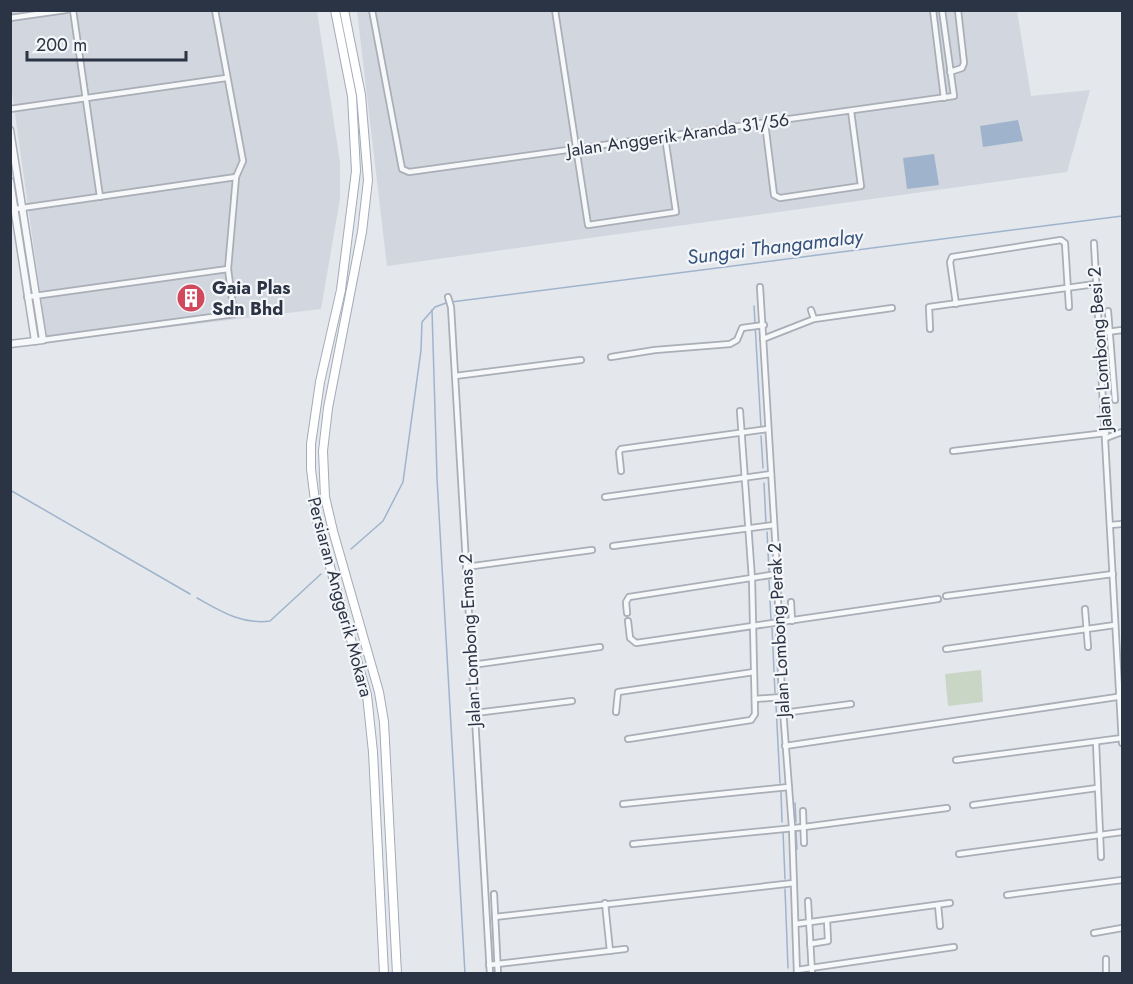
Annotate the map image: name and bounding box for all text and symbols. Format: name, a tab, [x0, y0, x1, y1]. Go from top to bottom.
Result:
scale bar	[27, 24, 186, 62]
text: 200 m	[36, 32, 87, 58]
street label: Jalan Anggerik Aranda 31/56	[563, 107, 791, 164]
water label: Sungai Thangamalay	[685, 222, 866, 272]
street label: Jalan Lombong Besi 2	[1081, 266, 1119, 434]
place label: Gaia Plas Sdn Bhd	[212, 275, 290, 322]
building icon: Gaia Plas Sdn Bhd	[175, 282, 207, 314]
street label: Persiaran Anggerik Mokara	[301, 494, 379, 700]
street label: Jalan Lombong Perak 2	[761, 542, 797, 720]
street label: Jalan Lombong Emas 2	[452, 553, 488, 729]

